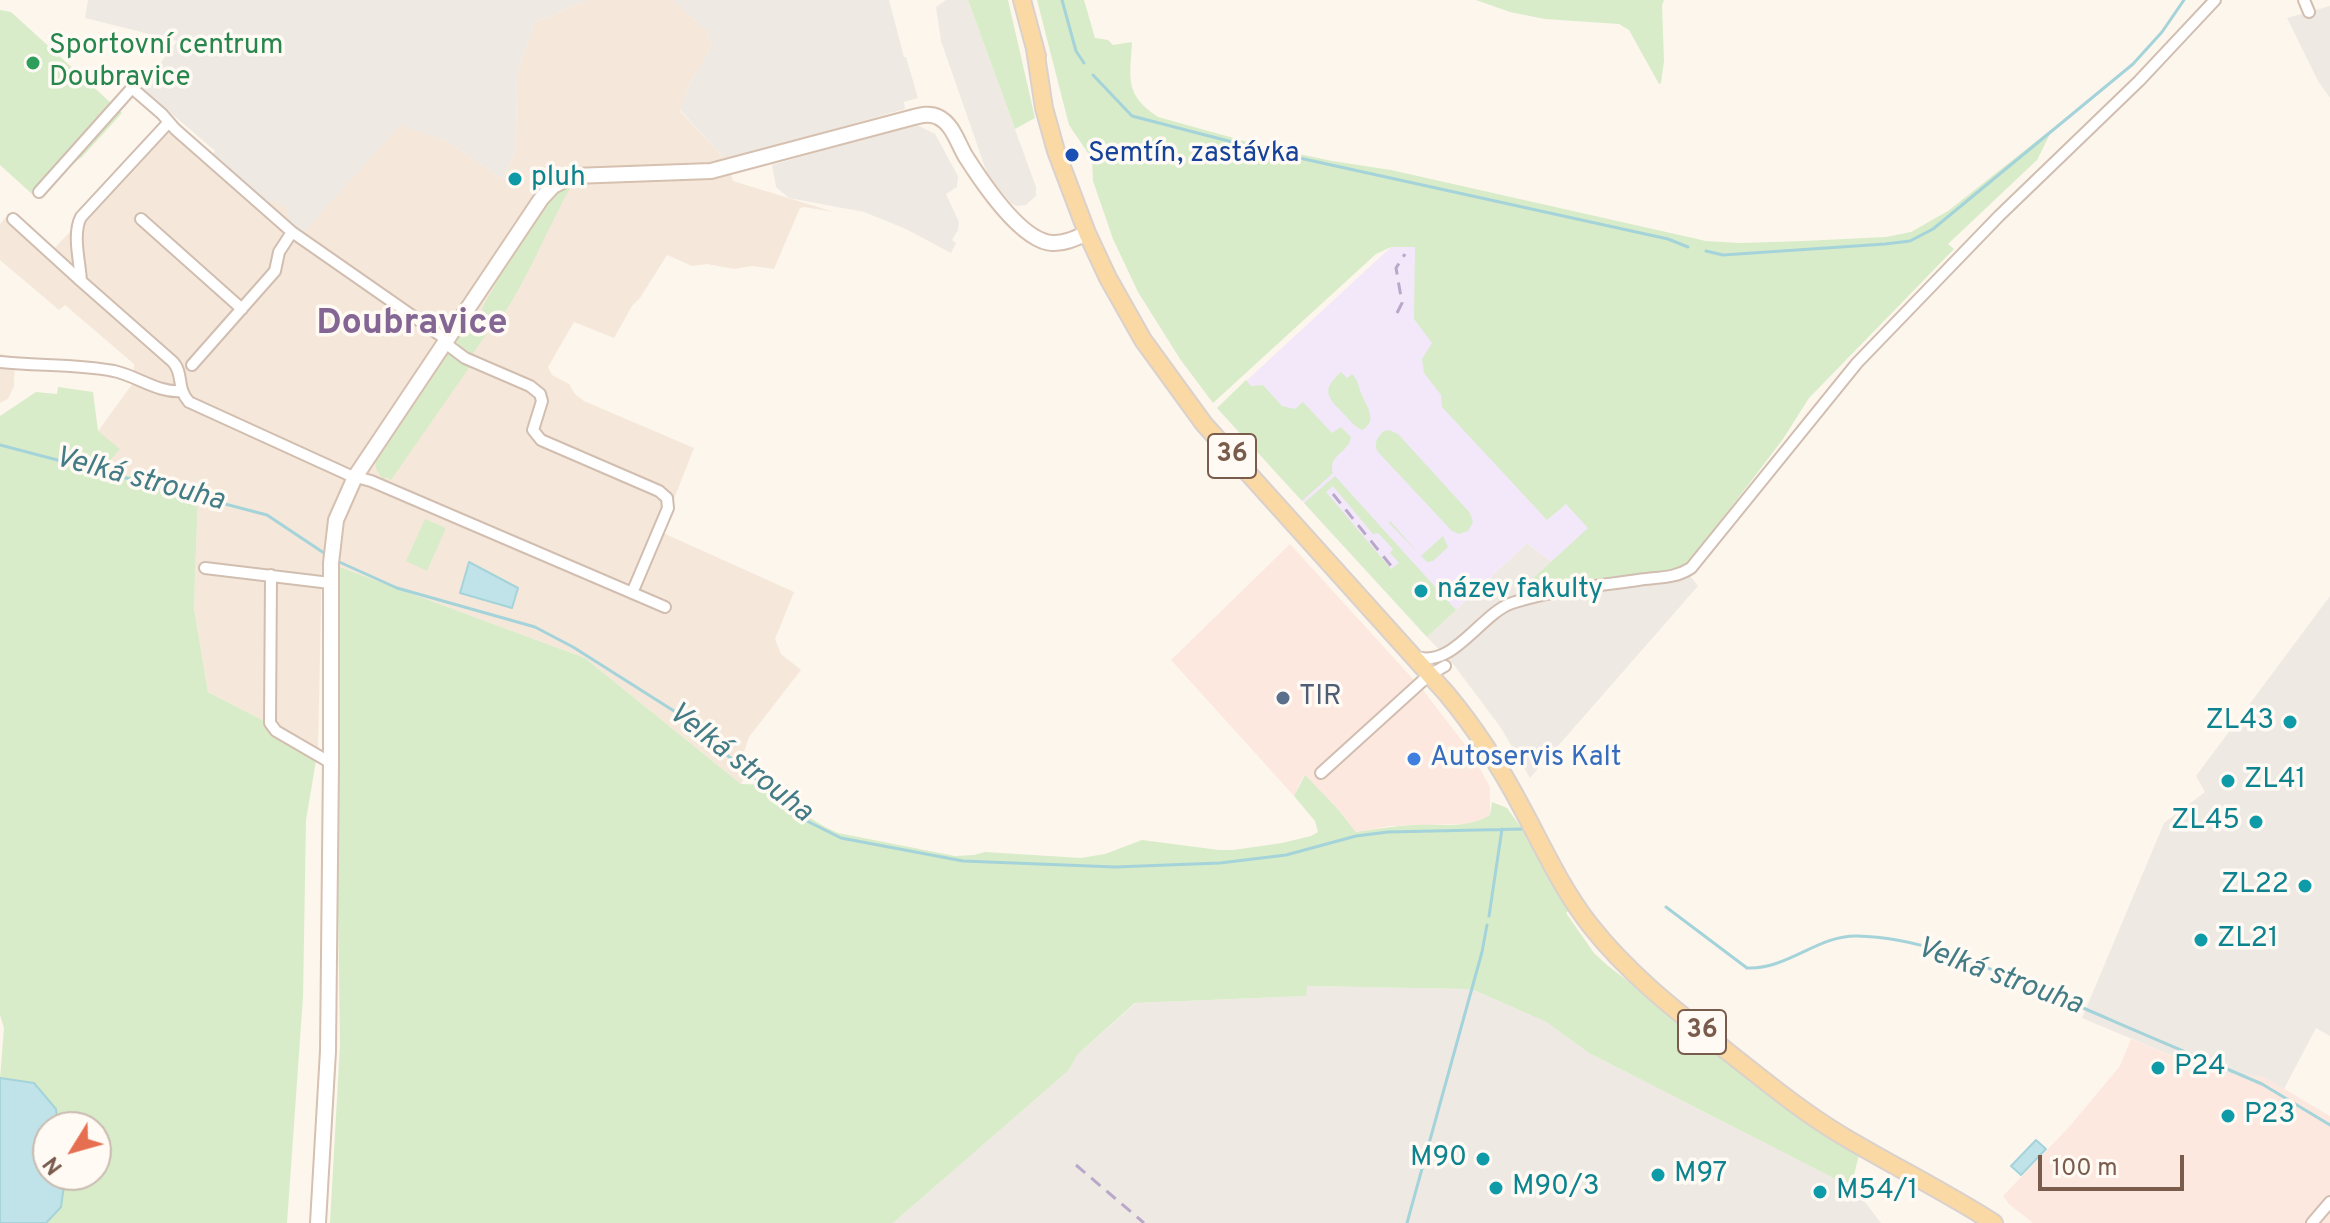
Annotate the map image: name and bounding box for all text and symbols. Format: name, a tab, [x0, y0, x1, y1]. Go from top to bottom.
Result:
place label: Sportovní centrum Doubravice	[49, 30, 283, 96]
marker: Sportovní centrum Doubravice	[24, 54, 42, 72]
place label: Semtín, zastávka	[1088, 138, 1300, 172]
marker: Semtín, zastávka	[1063, 146, 1081, 164]
place label: pluh	[531, 162, 586, 196]
marker: pluh	[506, 170, 524, 188]
district label: Doubravice	[316, 304, 508, 348]
road number: 36	[1208, 434, 1256, 478]
water label: Velká strouha	[50, 441, 228, 521]
place label: název fakulty	[1437, 574, 1603, 608]
marker: název fakulty	[1412, 582, 1430, 600]
place label: TIR	[1299, 681, 1342, 715]
marker: TIR	[1274, 689, 1292, 707]
water label: Velká strouha	[659, 696, 819, 832]
place label: ZL43	[2206, 705, 2274, 739]
marker: ZL43	[2281, 713, 2299, 731]
place label: Autoservis Kalt	[1430, 742, 1621, 776]
marker: Autoservis Kalt	[1405, 750, 1423, 768]
place label: ZL41	[2244, 764, 2306, 798]
marker: ZL41	[2219, 772, 2237, 790]
place label: ZL45	[2171, 805, 2240, 839]
marker: ZL45	[2247, 813, 2265, 831]
place label: ZL22	[2221, 869, 2289, 903]
marker: ZL22	[2296, 877, 2314, 895]
place label: ZL21	[2217, 923, 2278, 957]
water label: Velká strouha	[1911, 931, 2087, 1025]
marker: ZL21	[2192, 931, 2210, 949]
road number: 36	[1678, 1010, 1726, 1054]
place label: P24	[2174, 1051, 2226, 1085]
marker: P24	[2149, 1059, 2167, 1077]
place label: P23	[2244, 1099, 2295, 1133]
marker: P23	[2219, 1107, 2237, 1125]
north arrow	[32, 1111, 112, 1191]
scale bar	[2042, 1139, 2188, 1189]
place label: M90	[1410, 1142, 1467, 1176]
text: N	[39, 1150, 70, 1179]
marker: M90	[1474, 1150, 1492, 1168]
text: 100 m	[2052, 1154, 2118, 1184]
place label: M97	[1674, 1158, 1727, 1192]
marker: M97	[1649, 1166, 1667, 1184]
place label: M90/3	[1512, 1171, 1600, 1205]
place label: M54/1	[1836, 1175, 1918, 1209]
marker: M90/3	[1487, 1179, 1505, 1197]
marker: M54/1	[1811, 1183, 1829, 1201]

